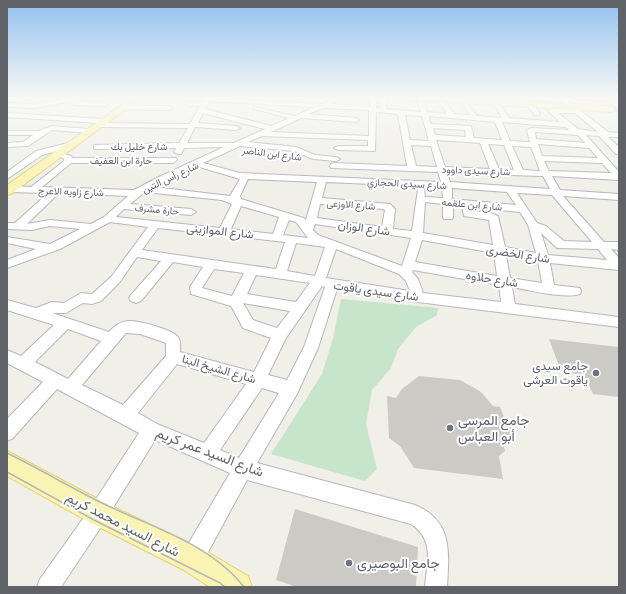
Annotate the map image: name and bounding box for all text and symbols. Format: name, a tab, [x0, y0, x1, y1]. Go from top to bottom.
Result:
street label: شارع خليل بك	[111, 140, 167, 153]
street label: شارع ابن الناصر	[240, 143, 303, 164]
street label: حارة ابن العفيف	[90, 154, 152, 167]
street label: شارع رأس التين	[140, 159, 201, 196]
street label: شارع سيدى داوود	[441, 163, 511, 178]
street label: شارع سيدى الحجازي	[367, 175, 447, 194]
street label: شارع زاويه الاعرج	[38, 184, 104, 199]
street label: شارع ابن علقمه	[441, 195, 503, 214]
street label: شارع الاوزعى	[326, 196, 376, 213]
street label: حارة مشرف	[134, 201, 180, 218]
street label: شارع الوزان	[337, 216, 391, 241]
street label: شارع الموازينى	[186, 220, 254, 243]
street label: شارع الخضرى	[485, 241, 551, 268]
street label: شارع حلاوه	[465, 267, 519, 292]
street label: شارع سيدى ياقوت	[332, 277, 420, 306]
street label: شارع الشيخ البنا	[180, 351, 258, 388]
place label: جامع سيدى ياقوت العرشى	[523, 358, 588, 388]
marker: جامع سيدى ياقوت العرشى	[591, 368, 601, 378]
place label: جامع المرسى أبو العباس	[458, 411, 529, 445]
street label: شارع السيد عمر كريم	[153, 423, 266, 483]
marker: جامع المرسى أبو العباس	[445, 423, 455, 433]
street label: شارع السيد محمد كريم	[62, 487, 183, 562]
place label: جامع البوصيرى	[357, 554, 440, 574]
marker: جامع البوصيرى	[344, 558, 354, 568]

